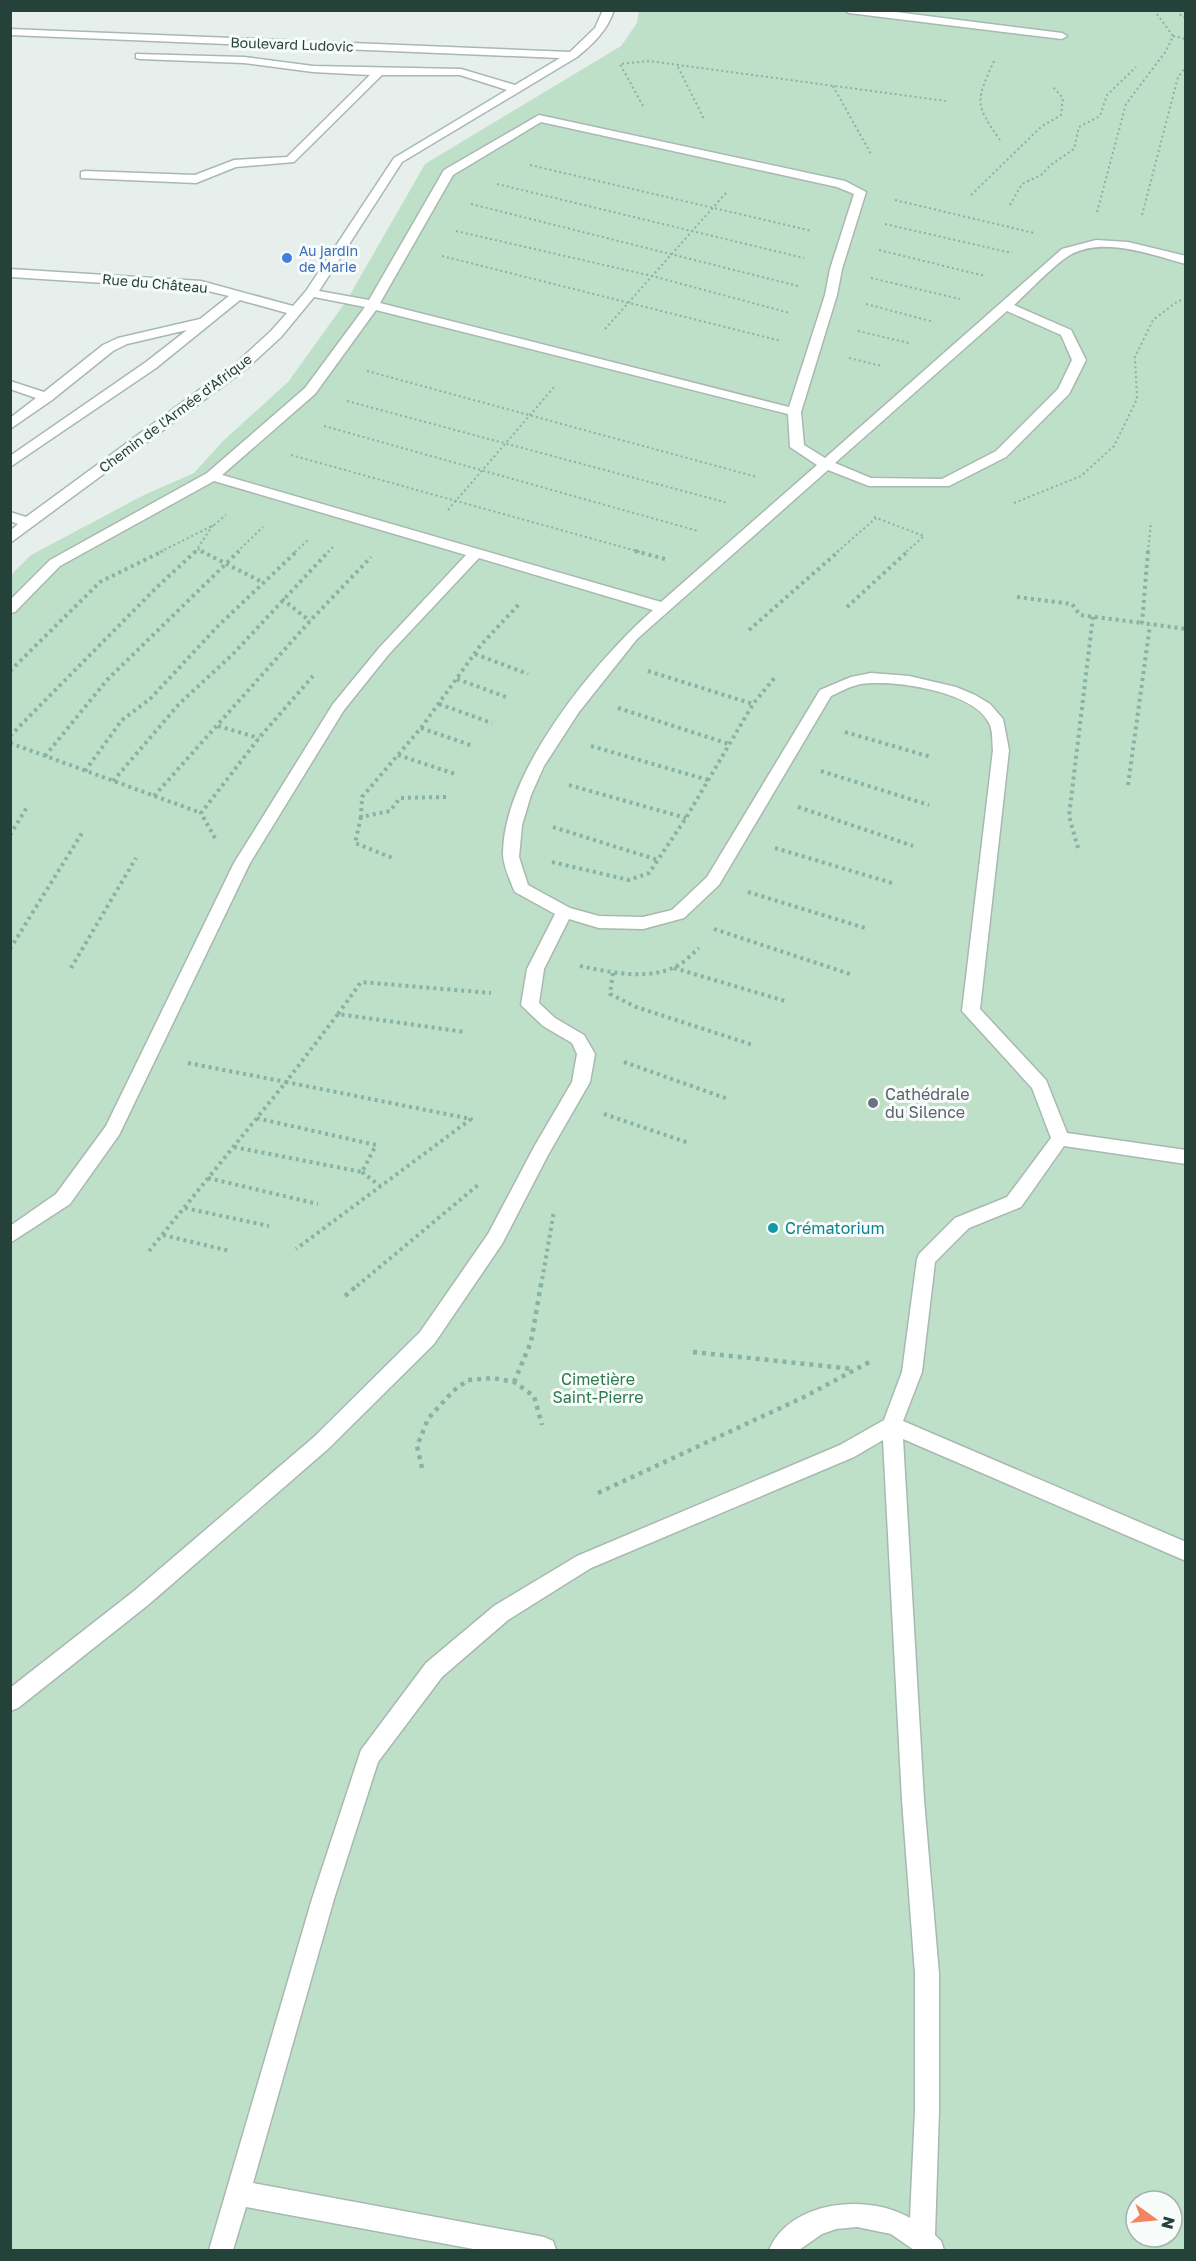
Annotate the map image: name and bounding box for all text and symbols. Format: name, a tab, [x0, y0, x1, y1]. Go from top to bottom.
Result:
street label: Boulevard Ludovic	[230, 33, 354, 55]
place label: Au jardin de Marie	[299, 242, 358, 275]
marker: Au jardin de Marie	[280, 251, 294, 265]
street label: Rue du Château	[101, 270, 209, 296]
street label: Chemin de l'Armée d'Afrique	[95, 350, 255, 476]
place label: Cathédrale du Silence	[885, 1084, 969, 1122]
marker: Cathédrale du Silence	[866, 1096, 880, 1110]
place label: Crématorium	[785, 1218, 885, 1238]
marker: Crématorium	[766, 1221, 780, 1235]
park label: Cimetière Saint-Pierre	[552, 1369, 644, 1407]
north arrow	[1124, 2189, 1184, 2249]
text: N	[1157, 2214, 1180, 2231]

